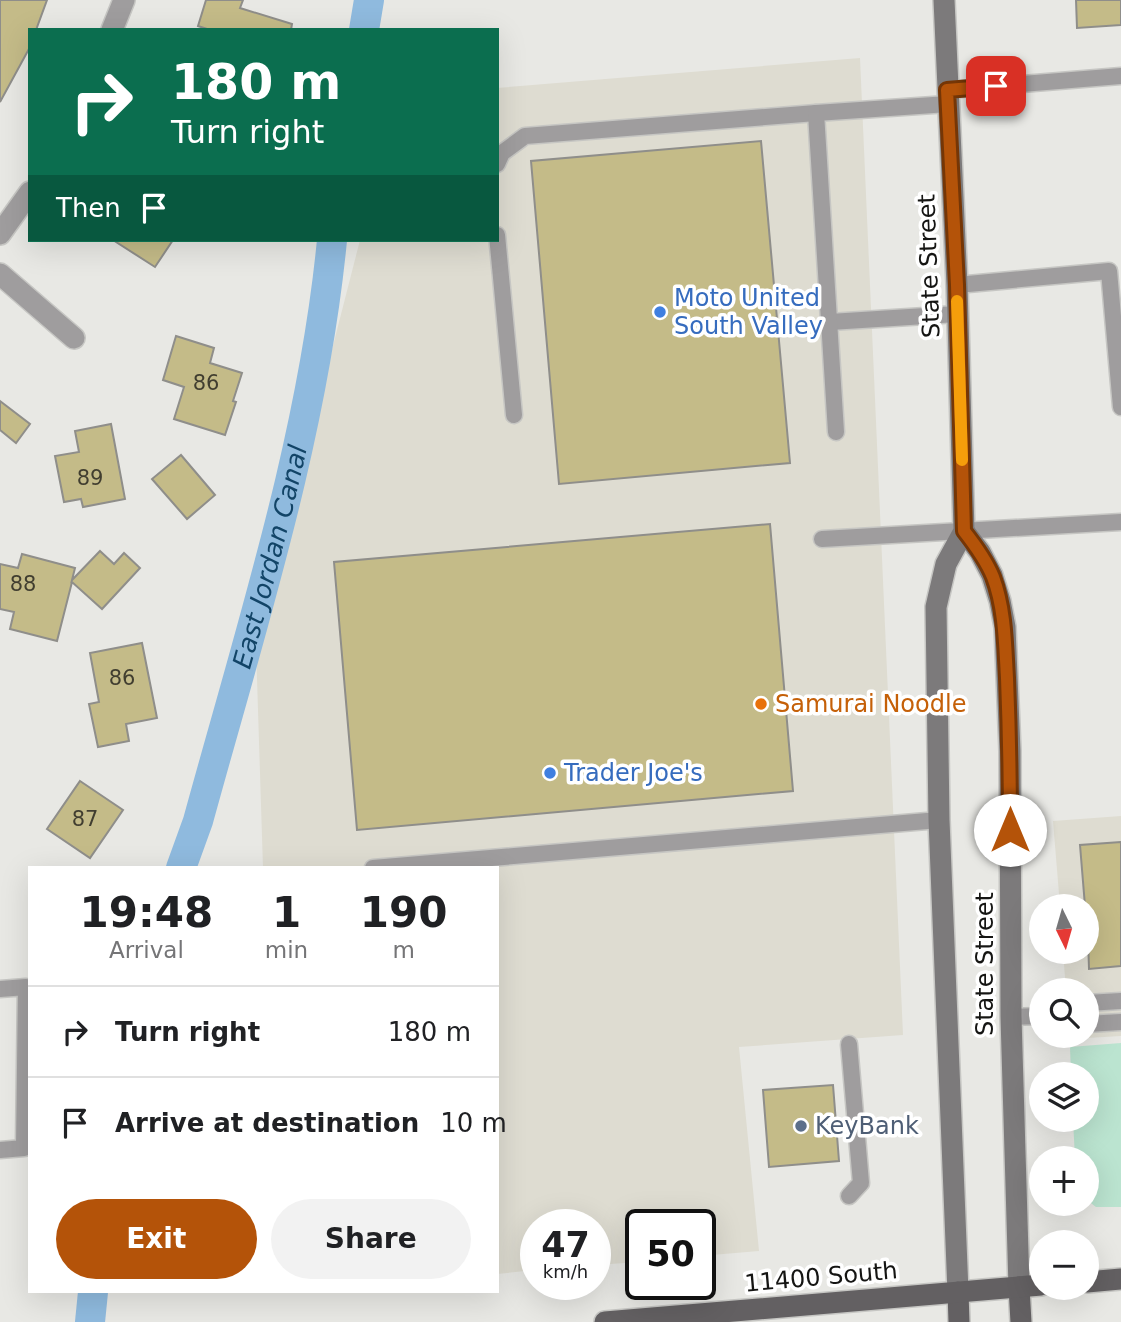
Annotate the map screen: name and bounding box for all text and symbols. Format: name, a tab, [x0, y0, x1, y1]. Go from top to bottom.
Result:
text: 180 m	[171, 54, 341, 111]
icon: right	[56, 56, 147, 147]
pin	[966, 56, 1026, 116]
icon: arrive	[977, 67, 1015, 105]
text: Turn right	[171, 113, 324, 151]
icon: arrive	[135, 189, 173, 227]
text: Then	[56, 193, 121, 223]
street label: State Street	[912, 194, 946, 338]
place label: Moto United South Valley	[674, 284, 823, 340]
marker: Moto United South Valley	[652, 304, 668, 320]
house number: 86	[193, 371, 219, 395]
water label: East Jordan Canal	[227, 441, 313, 672]
house number: 89	[77, 466, 103, 490]
house number: 88	[10, 572, 36, 596]
house number: 86	[109, 666, 135, 690]
place label: Samurai Noodle	[775, 690, 966, 718]
marker: Samurai Noodle	[753, 696, 769, 712]
place label: Trader Joe's	[563, 759, 703, 787]
marker: Trader Joe's	[542, 765, 558, 781]
position arrow	[973, 793, 1047, 867]
house number: 87	[72, 807, 98, 831]
text: 19:48	[80, 888, 213, 937]
text: 1	[272, 888, 301, 937]
text: 190	[360, 888, 447, 937]
street label: State Street	[971, 892, 999, 1036]
north arrow	[1029, 894, 1099, 964]
map controls	[1029, 894, 1099, 1300]
text: Arrival	[109, 937, 184, 963]
text: min	[265, 937, 308, 963]
text: m	[392, 937, 415, 963]
button: search	[1029, 978, 1099, 1048]
icon: right	[56, 1013, 94, 1051]
text: Turn right	[115, 1017, 260, 1047]
text: 180 m	[388, 1017, 471, 1047]
button: layers	[1029, 1062, 1099, 1132]
icon: arrive	[56, 1104, 94, 1142]
text: Arrive at destination	[115, 1108, 419, 1138]
text: 10 m	[440, 1108, 507, 1138]
place label: KeyBank	[815, 1112, 919, 1140]
marker: KeyBank	[793, 1118, 809, 1134]
button: +	[1029, 1146, 1099, 1216]
button: Exit	[56, 1199, 257, 1279]
button: Share	[271, 1199, 471, 1279]
speed limit sign: 50	[625, 1209, 716, 1300]
text: 47	[541, 1225, 590, 1265]
button: −	[1029, 1230, 1099, 1300]
street label: 11400 South	[743, 1256, 899, 1298]
text: km/h	[543, 1261, 588, 1282]

